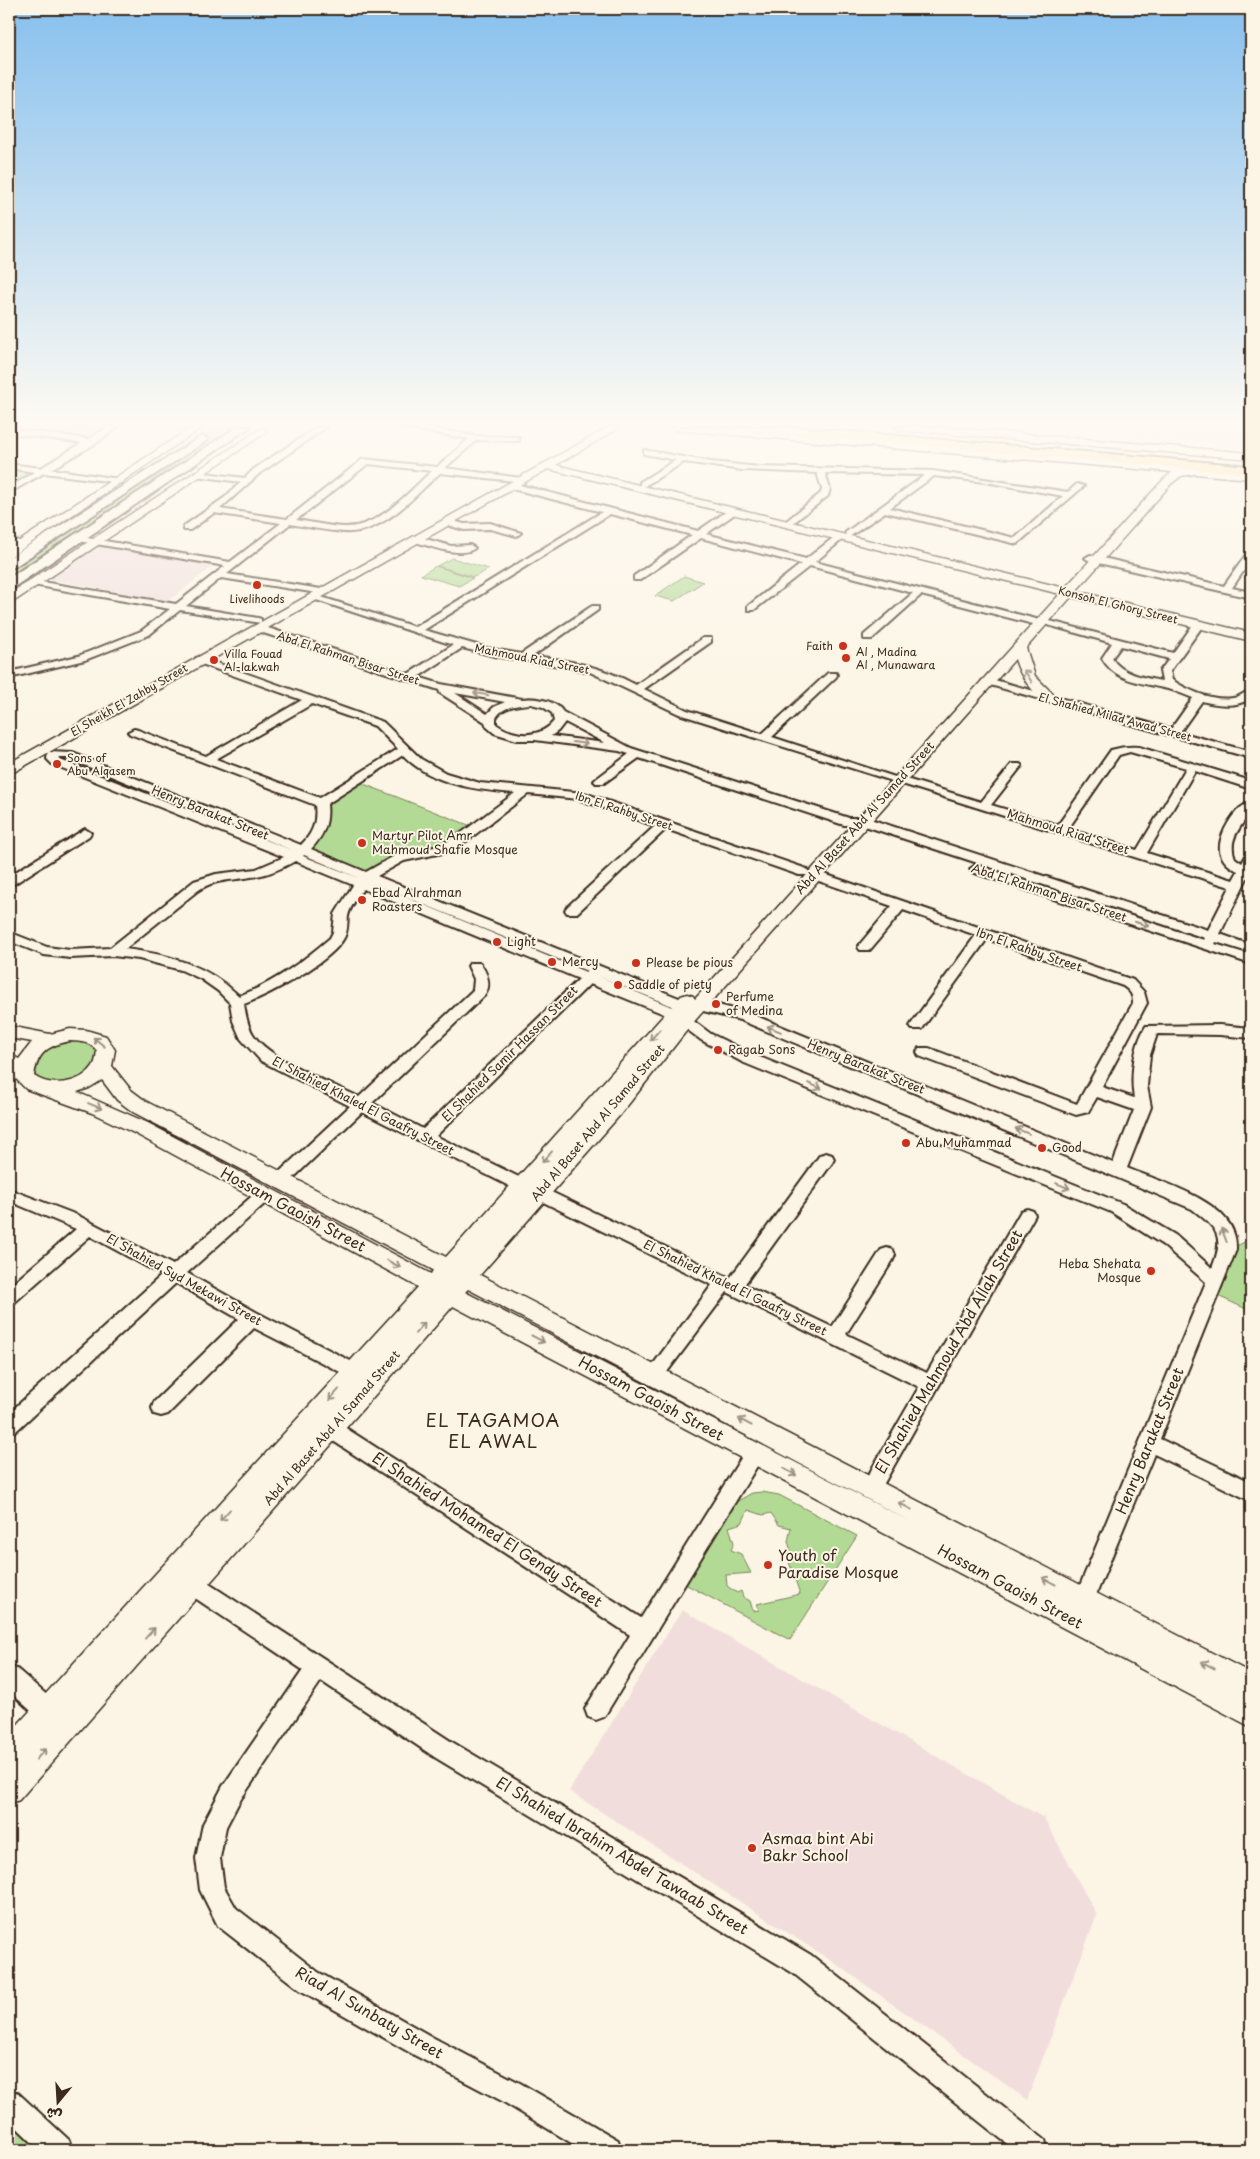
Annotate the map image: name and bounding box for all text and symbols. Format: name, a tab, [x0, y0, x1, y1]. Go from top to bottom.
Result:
marker: Livelihoods	[251, 579, 263, 591]
street label: Konsoh El Ghory Street	[1056, 581, 1180, 628]
place label: Livelihoods	[229, 590, 285, 607]
street label: Abd El Rahman Bisar Street	[275, 626, 422, 689]
place label: Faith	[806, 637, 833, 654]
street label: Mahmoud Riad Street	[473, 639, 591, 678]
marker: Faith	[837, 640, 849, 652]
place label: Al , Madina Al , Munawara	[856, 643, 935, 673]
place label: Villa Fouad Al-lakwah	[224, 645, 283, 675]
marker: Al , Madina Al , Munawara	[840, 652, 852, 664]
marker: Villa Fouad Al-lakwah	[208, 654, 220, 666]
street label: El Sheikh El Zahby Street	[67, 659, 191, 740]
one-way arrow	[1023, 670, 1033, 684]
street label: El Shahied Milad Awad Street	[1037, 688, 1194, 745]
one-way arrow	[473, 689, 489, 699]
street label: Abd Al Baset Abd Al Samad Street	[791, 737, 938, 898]
one-way arrow	[572, 738, 588, 748]
place label: Sons of Abu Alqasem	[67, 749, 136, 779]
marker: Sons of Abu Alqasem	[51, 758, 63, 770]
street label: Henry Barakat Street	[149, 780, 272, 844]
street label: Ibn El Rahby Street	[573, 787, 676, 834]
street label: Mahmoud Riad Street	[1005, 804, 1132, 858]
place label: Martyr Pilot Amr Mahmoud Shafie Mosque	[372, 826, 518, 858]
marker: Martyr Pilot Amr Mahmoud Shafie Mosque	[356, 837, 368, 849]
street label: Abd El Rahman Bisar Street	[969, 858, 1129, 926]
place label: Ebad Alrahman Roasters	[372, 883, 462, 915]
marker: Ebad Alrahman Roasters	[356, 894, 368, 906]
one-way arrow	[1133, 920, 1149, 929]
street label: Ibn El Rahby Street	[974, 922, 1085, 976]
place label: Light	[507, 932, 536, 950]
marker: Light	[491, 936, 503, 948]
place label: Mercy	[562, 952, 599, 970]
place label: Please be pious	[646, 953, 733, 971]
marker: Mercy	[546, 956, 558, 968]
marker: Please be pious	[630, 957, 642, 969]
place label: Saddle of piety	[628, 975, 712, 993]
marker: Saddle of piety	[612, 979, 624, 991]
street label: El Shahied Samir Hassan Street	[437, 981, 581, 1125]
place label: Perfume of Medina	[726, 987, 783, 1019]
marker: Perfume of Medina	[710, 998, 722, 1010]
one-way arrow	[767, 1024, 783, 1033]
one-way arrow	[650, 1028, 661, 1041]
street label: Henry Barakat Street	[805, 1034, 928, 1098]
one-way arrow	[93, 1036, 106, 1047]
street label: Abd Al Baset Abd Al Samad Street	[526, 1040, 669, 1205]
place label: Ragab Sons	[728, 1040, 796, 1058]
marker: Ragab Sons	[712, 1044, 724, 1056]
street label: El Shahied Khaled El Gaafry Street	[269, 1051, 458, 1159]
one-way arrow	[807, 1081, 822, 1091]
one-way arrow	[87, 1102, 102, 1112]
one-way arrow	[1015, 1125, 1030, 1135]
place label: Abu Muhammad	[916, 1133, 1012, 1151]
marker: Abu Muhammad	[900, 1137, 912, 1149]
place label: Good	[1052, 1138, 1082, 1156]
marker: Good	[1036, 1142, 1048, 1154]
one-way arrow	[541, 1150, 553, 1163]
street label: Hossam Gaoish Street	[217, 1161, 370, 1257]
one-way arrow	[1055, 1183, 1070, 1192]
street label: El Shahied Mahmoud Abd Allah Street	[868, 1225, 1027, 1478]
one-way arrow	[1219, 1228, 1228, 1243]
street label: El Shahied Syd Mekawi Street	[104, 1229, 265, 1329]
street label: El Shahied Khaled El Gaafry Street	[641, 1235, 830, 1340]
place label: Heba Shehata Mosque	[1059, 1254, 1141, 1286]
one-way arrow	[386, 1259, 401, 1269]
marker: Heba Shehata Mosque	[1145, 1265, 1157, 1277]
one-way arrow	[414, 1321, 426, 1334]
one-way arrow	[530, 1335, 544, 1345]
street label: Abd Al Baset Abd Al Samad Street	[259, 1346, 404, 1509]
street label: Hossam Gaoish Street	[575, 1350, 728, 1446]
street label: Henry Barakat Street	[1109, 1363, 1189, 1517]
one-way arrow	[328, 1389, 340, 1402]
district label: EL TAGAMOA EL AWAL	[426, 1406, 560, 1454]
one-way arrow	[738, 1417, 753, 1427]
street label: El Shahied Mohamed El Gendy Street	[368, 1445, 607, 1612]
one-way arrow	[782, 1468, 797, 1477]
one-way arrow	[897, 1501, 912, 1511]
one-way arrow	[219, 1509, 231, 1522]
street label: Hossam Gaoish Street	[934, 1538, 1087, 1634]
place label: Youth of Paradise Mosque	[778, 1543, 899, 1583]
marker: Youth of Paradise Mosque	[762, 1559, 774, 1571]
one-way arrow	[1041, 1576, 1056, 1586]
one-way arrow	[144, 1626, 156, 1639]
one-way arrow	[1201, 1660, 1216, 1669]
one-way arrow	[35, 1747, 47, 1760]
street label: El Shahied Ibrahim Abdel Tawaab Street	[492, 1770, 753, 1939]
place label: Asmaa bint Abi Bakr School	[762, 1826, 874, 1866]
marker: Asmaa bint Abi Bakr School	[746, 1842, 758, 1854]
street label: Riad Al Sunbaty Street	[291, 1960, 448, 2064]
north arrow	[32, 2076, 82, 2126]
text: ش	[43, 2102, 64, 2127]

